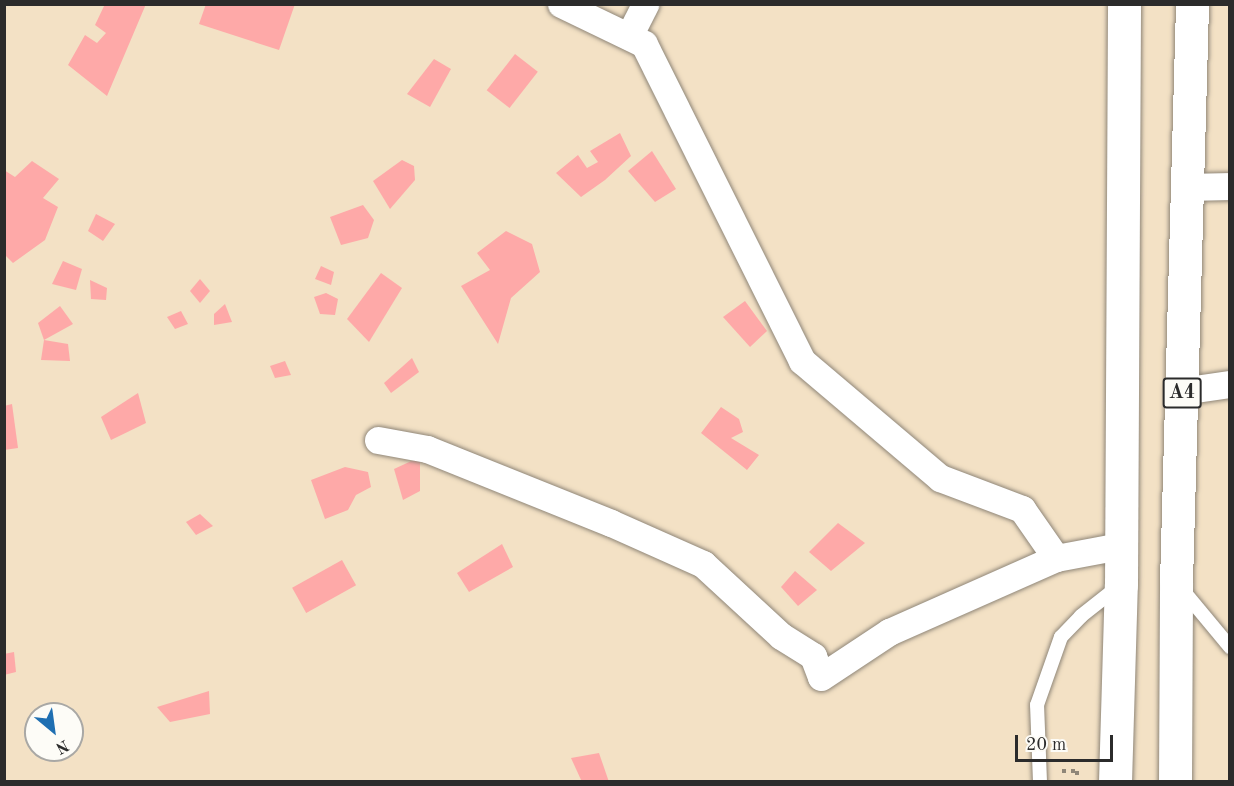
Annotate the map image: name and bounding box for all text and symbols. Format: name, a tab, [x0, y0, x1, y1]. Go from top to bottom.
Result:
road number: A4	[1162, 376, 1202, 410]
north arrow	[24, 702, 84, 762]
scale bar	[1018, 723, 1116, 761]
text: N	[53, 736, 71, 756]
text: 20 m	[1026, 736, 1066, 754]

